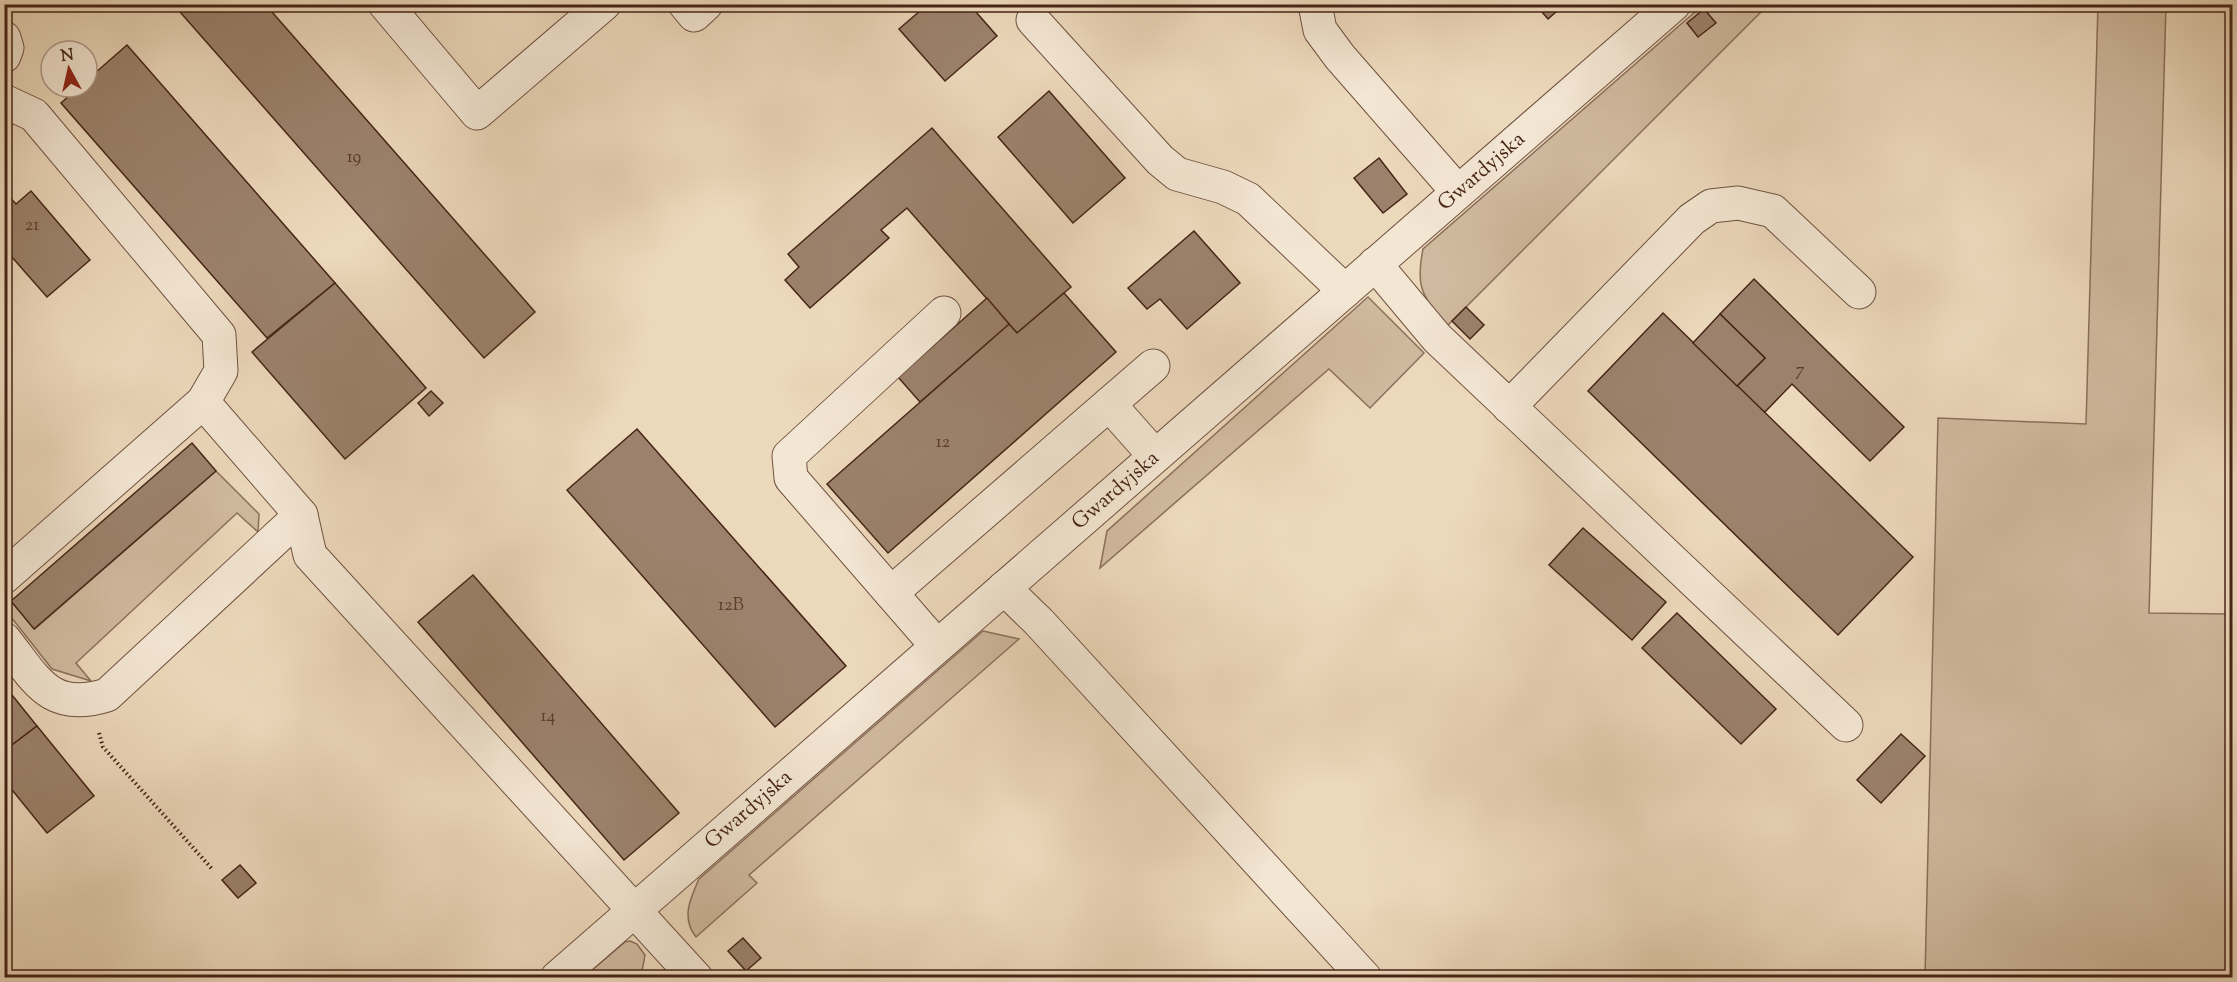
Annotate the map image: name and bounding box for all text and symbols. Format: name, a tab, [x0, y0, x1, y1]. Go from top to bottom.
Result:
north arrow	[39, 39, 99, 99]
text: N	[59, 44, 75, 69]
street label: Gwardyjska	[1432, 125, 1533, 219]
house number: 19	[347, 145, 362, 171]
house number: 21	[25, 213, 39, 239]
house number: 7	[1795, 358, 1805, 384]
house number: 12	[936, 430, 951, 456]
street label: Gwardyjska	[1066, 444, 1167, 538]
house number: 12B	[718, 593, 744, 619]
house number: 14	[540, 704, 556, 730]
street label: Gwardyjska	[699, 763, 800, 857]

